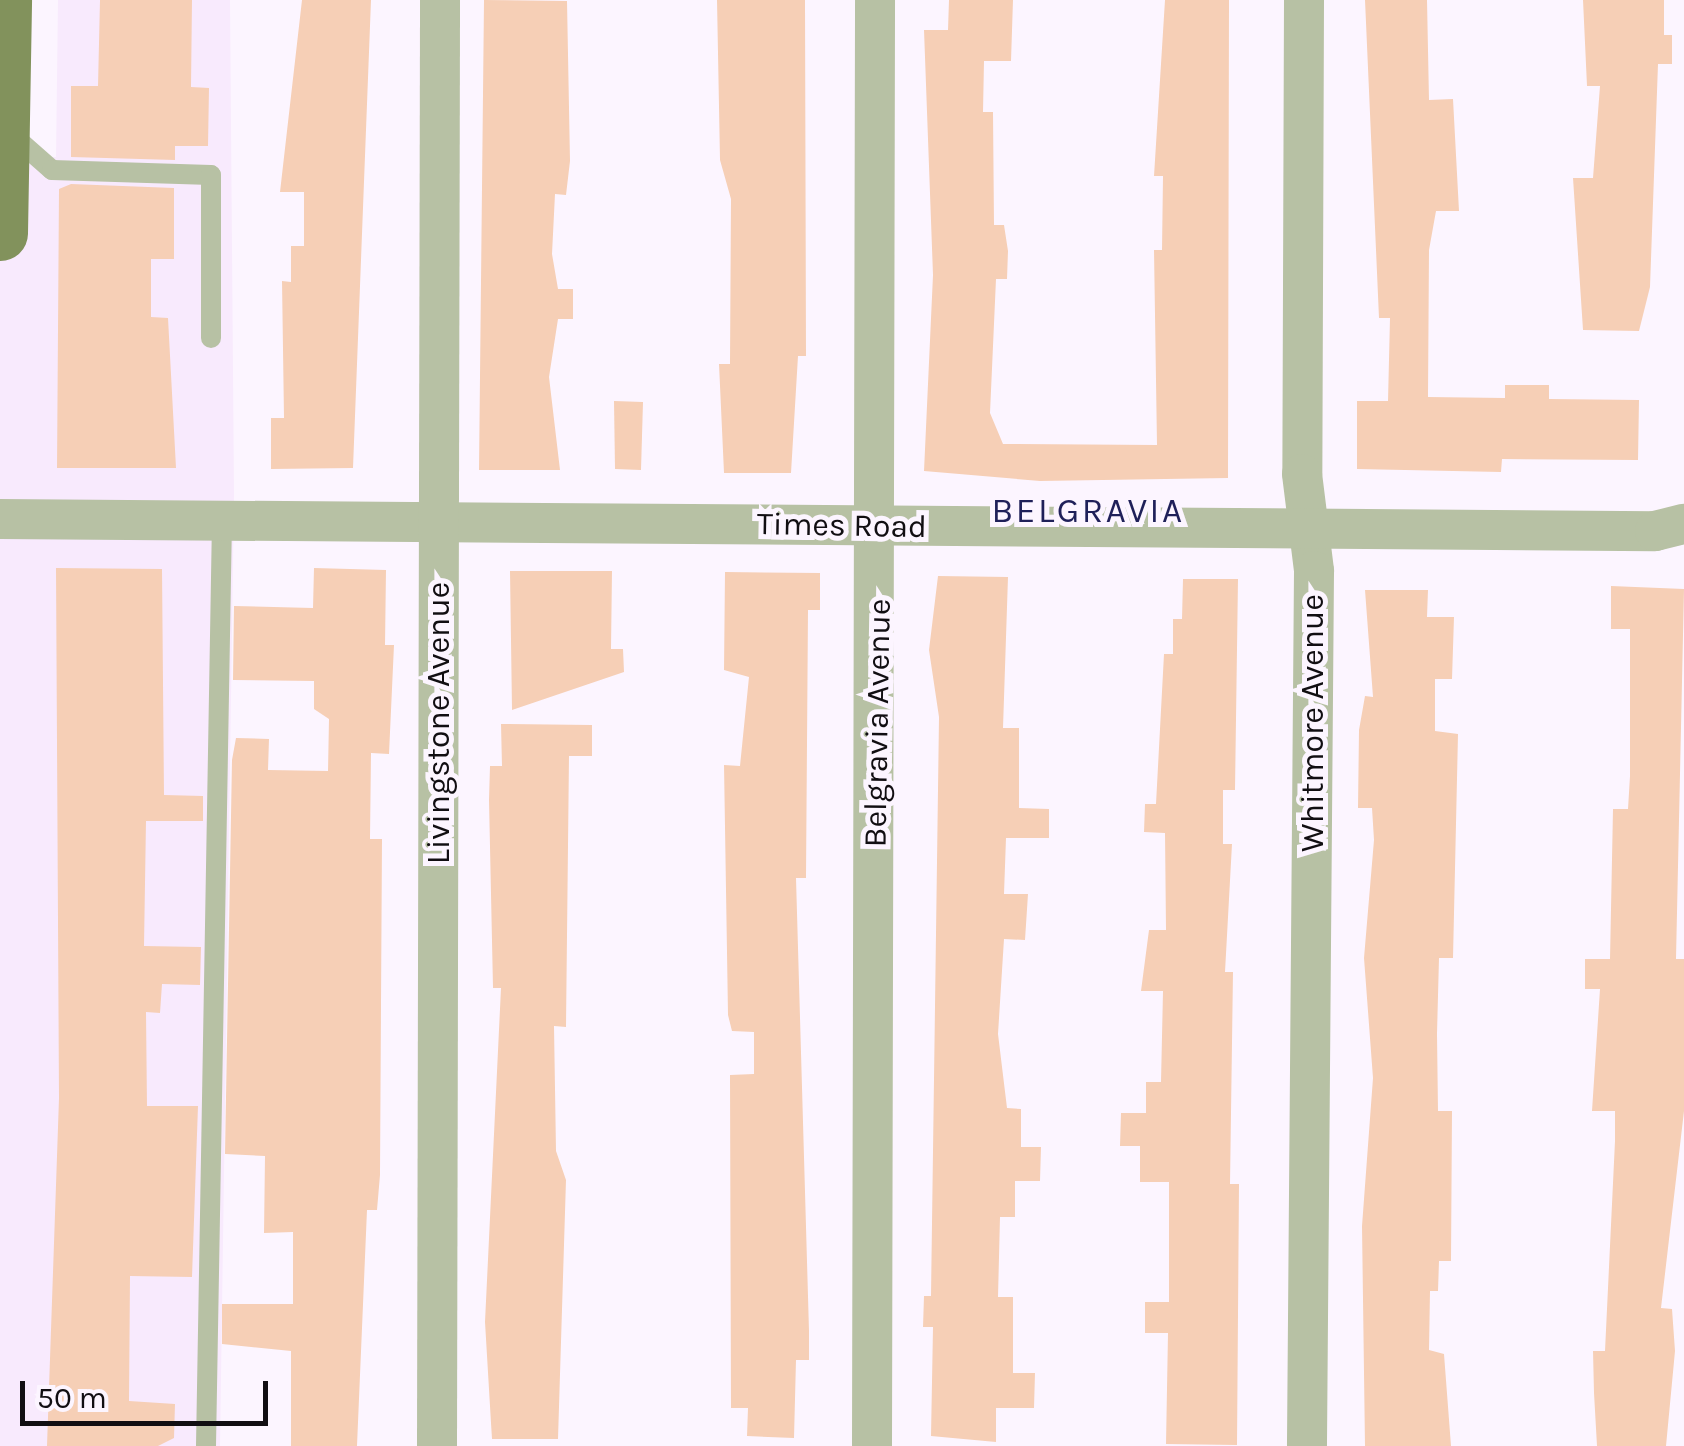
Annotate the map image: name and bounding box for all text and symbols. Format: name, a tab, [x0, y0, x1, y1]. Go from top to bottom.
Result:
district label: BELGRAVIA	[992, 490, 1184, 532]
street label: Times Road	[757, 505, 927, 547]
street label: Livingstone Avenue	[420, 582, 458, 864]
street label: Whitmore Avenue	[1294, 594, 1332, 852]
street label: Belgravia Avenue	[857, 598, 899, 848]
scale bar	[25, 1361, 272, 1423]
text: 50 m	[37, 1380, 107, 1416]

